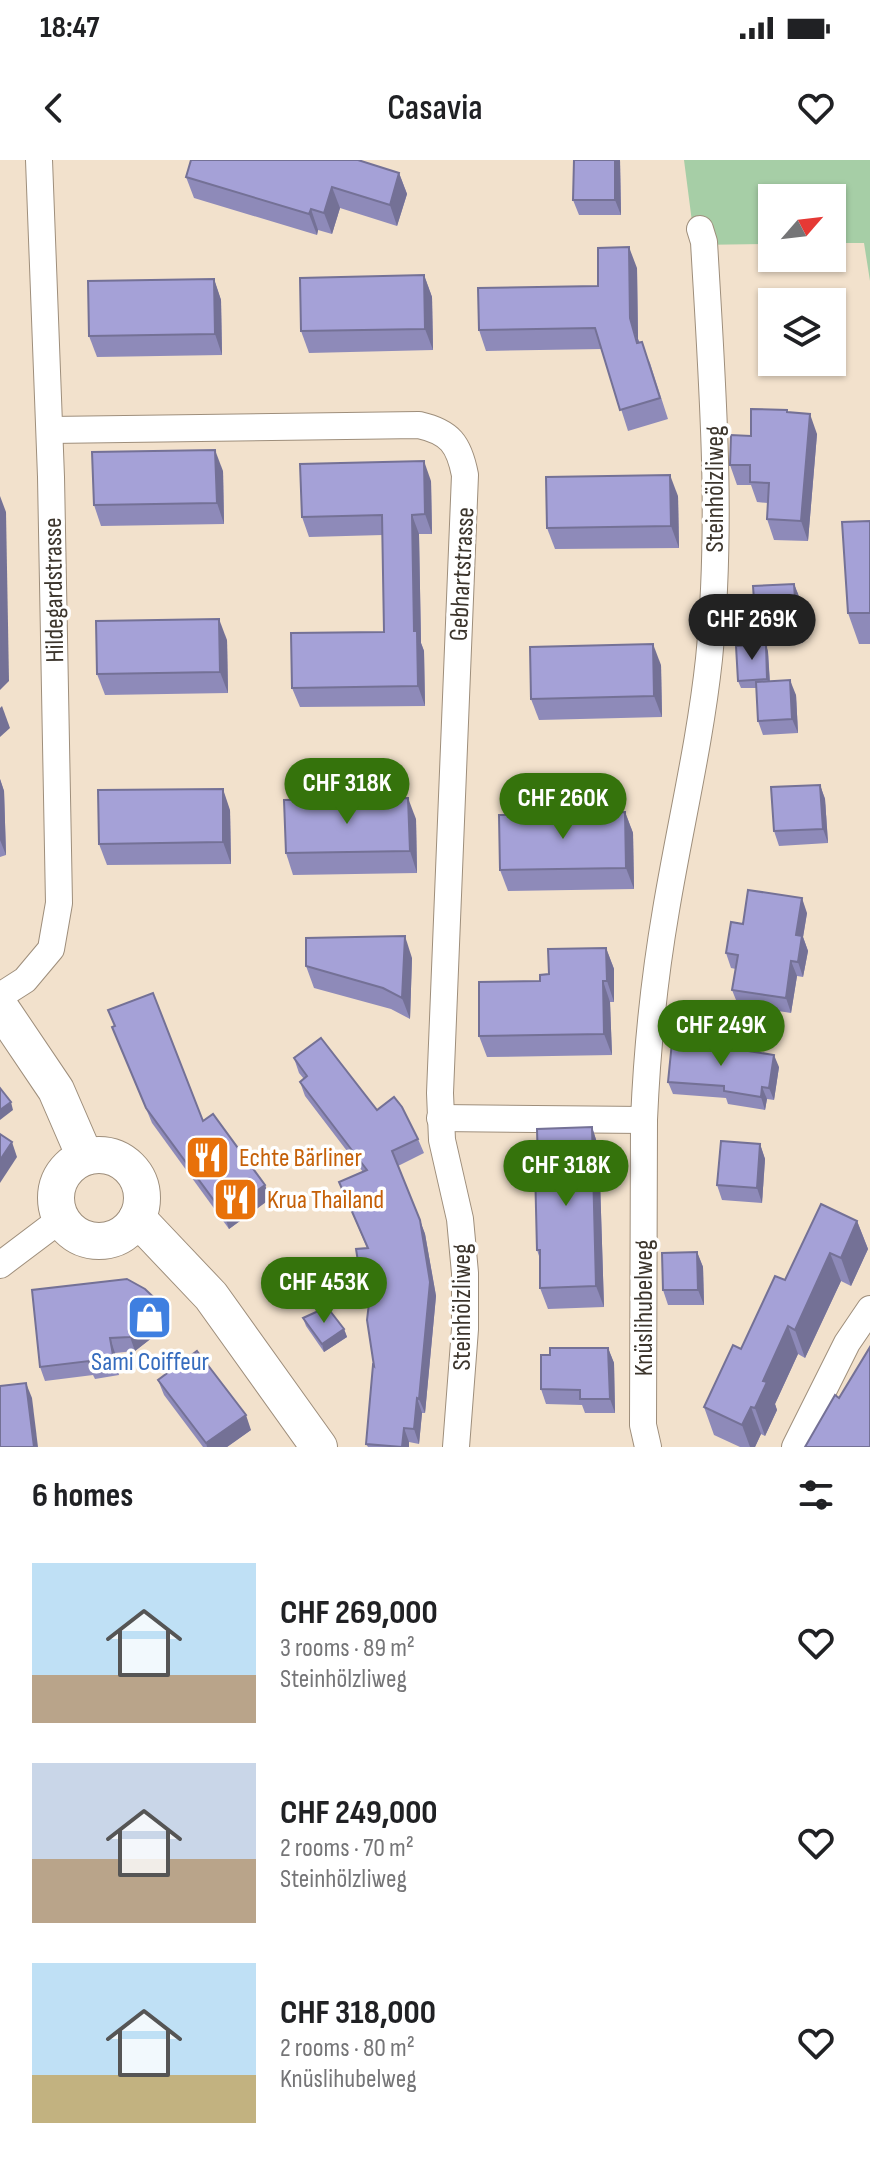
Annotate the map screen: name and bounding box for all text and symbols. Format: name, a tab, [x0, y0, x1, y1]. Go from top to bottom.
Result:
text: 18:47	[40, 10, 99, 46]
icon: back	[32, 86, 76, 130]
icon: heart	[794, 86, 838, 130]
text: Casavia	[387, 87, 483, 130]
north arrow	[758, 184, 846, 272]
map controls	[758, 184, 846, 376]
button: layers	[758, 288, 846, 376]
street label: Steinhölzliweg	[700, 426, 731, 552]
street label: Gebhartstrasse	[444, 506, 481, 642]
street label: Hildegardstrasse	[38, 517, 71, 663]
pin: CHF 269K	[669, 594, 835, 662]
text: CHF 269K	[707, 604, 797, 635]
pin: CHF 318K	[264, 758, 430, 826]
text: CHF 318K	[302, 768, 392, 799]
pin: CHF 260K	[480, 773, 646, 841]
text: CHF 260K	[518, 783, 608, 814]
pin: CHF 249K	[638, 1000, 804, 1068]
text: CHF 249K	[676, 1010, 766, 1041]
restaurant icon: Echte Bärliner	[184, 1133, 232, 1181]
pin: CHF 318K	[483, 1140, 649, 1208]
place label: Echte Bärliner	[239, 1143, 362, 1174]
text: CHF 318K	[521, 1150, 611, 1181]
restaurant icon: Krua Thailand	[212, 1175, 260, 1223]
place label: Krua Thailand	[267, 1185, 384, 1216]
street label: Knüslihubelweg	[629, 1240, 660, 1376]
street label: Steinhölzliweg	[447, 1244, 478, 1370]
pin: CHF 453K	[241, 1257, 407, 1325]
text: CHF 453K	[279, 1267, 369, 1298]
shop icon: Sami Coiffeur	[126, 1294, 174, 1342]
place label: Sami Coiffeur	[91, 1347, 210, 1378]
icon: filters	[794, 1473, 838, 1517]
text: 6 homes	[32, 1475, 133, 1516]
text: CHF 269,000	[280, 1592, 438, 1633]
icon: home	[96, 1595, 192, 1691]
icon: heart	[794, 1621, 838, 1665]
text: 3 rooms · 89 m²	[280, 1633, 415, 1664]
text: Steinhölzliweg	[280, 1664, 407, 1695]
text: CHF 249,000	[280, 1792, 438, 1833]
icon: home	[96, 1795, 192, 1891]
icon: heart	[794, 1821, 838, 1865]
text: 2 rooms · 70 m²	[280, 1833, 414, 1864]
text: Steinhölzliweg	[280, 1864, 407, 1895]
text: CHF 318,000	[280, 1992, 436, 2033]
icon: home	[96, 1995, 192, 2091]
icon: heart	[794, 2021, 838, 2065]
text: 2 rooms · 80 m²	[280, 2033, 415, 2064]
text: Knüslihubelweg	[280, 2064, 417, 2095]

